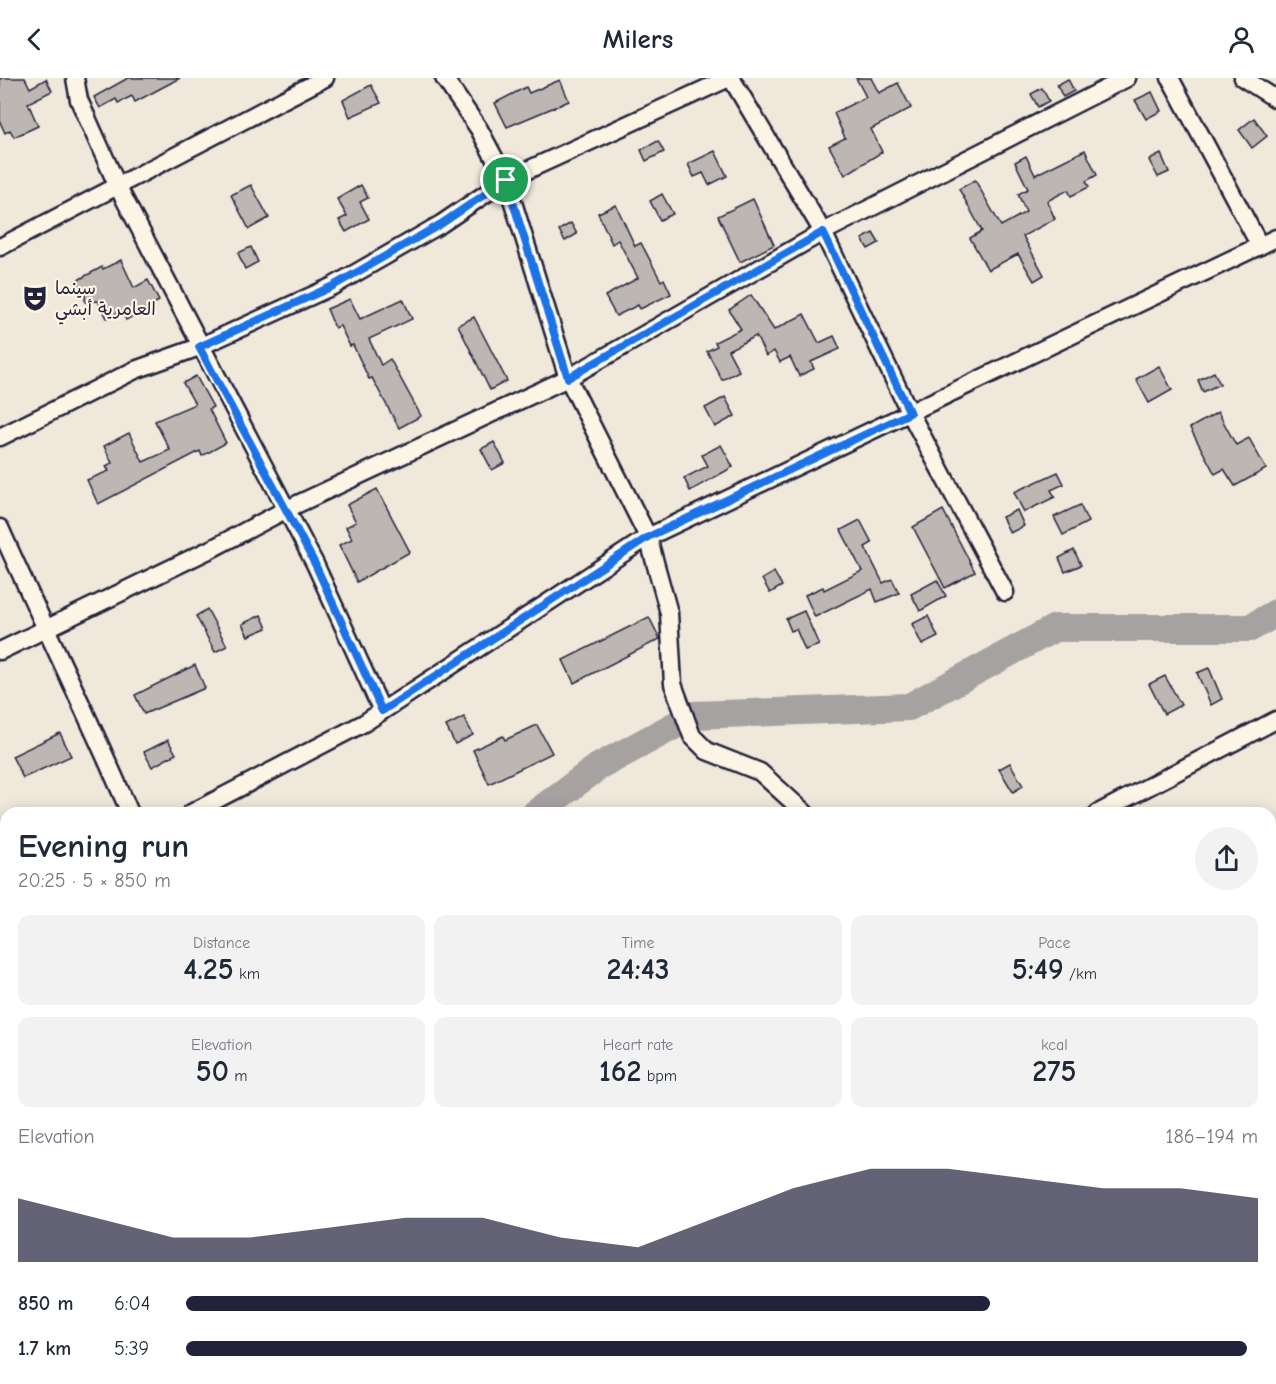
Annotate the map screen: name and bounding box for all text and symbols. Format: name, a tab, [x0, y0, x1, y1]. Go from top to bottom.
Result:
icon: back	[18, 23, 51, 56]
icon: person	[1225, 23, 1258, 56]
text: Milers	[603, 24, 673, 55]
pin	[480, 154, 531, 205]
icon: arrive	[489, 163, 522, 196]
place label: سينما العامرية أبشي	[55, 278, 156, 325]
theatre icon: سينما العامرية أبشي	[20, 283, 50, 313]
text: Evening run	[18, 827, 189, 865]
button: share	[1195, 827, 1258, 890]
text: 20:25 · 5 × 850 m	[18, 869, 171, 892]
text: Distance	[193, 934, 250, 952]
text: Time	[621, 934, 655, 952]
text: Pace	[1038, 934, 1070, 952]
text: 4.25	[183, 952, 234, 987]
text: 24:43	[606, 952, 670, 987]
text: 5:49	[1012, 952, 1064, 987]
text: km	[234, 965, 260, 983]
text: /km	[1064, 965, 1097, 983]
text: Elevation	[191, 1036, 252, 1054]
text: Heart rate	[603, 1036, 673, 1054]
text: kcal	[1041, 1036, 1068, 1054]
text: 50	[196, 1054, 229, 1089]
text: 162	[599, 1054, 641, 1089]
text: 275	[1032, 1054, 1076, 1089]
text: m	[229, 1067, 248, 1085]
text: bpm	[641, 1067, 677, 1085]
text: Elevation	[18, 1125, 95, 1148]
text: 186–194 m	[1166, 1125, 1258, 1148]
text: 850 m	[18, 1292, 73, 1315]
text: 6:04	[114, 1292, 150, 1315]
text: 1.7 km	[18, 1337, 71, 1360]
text: 5:39	[114, 1337, 149, 1360]

